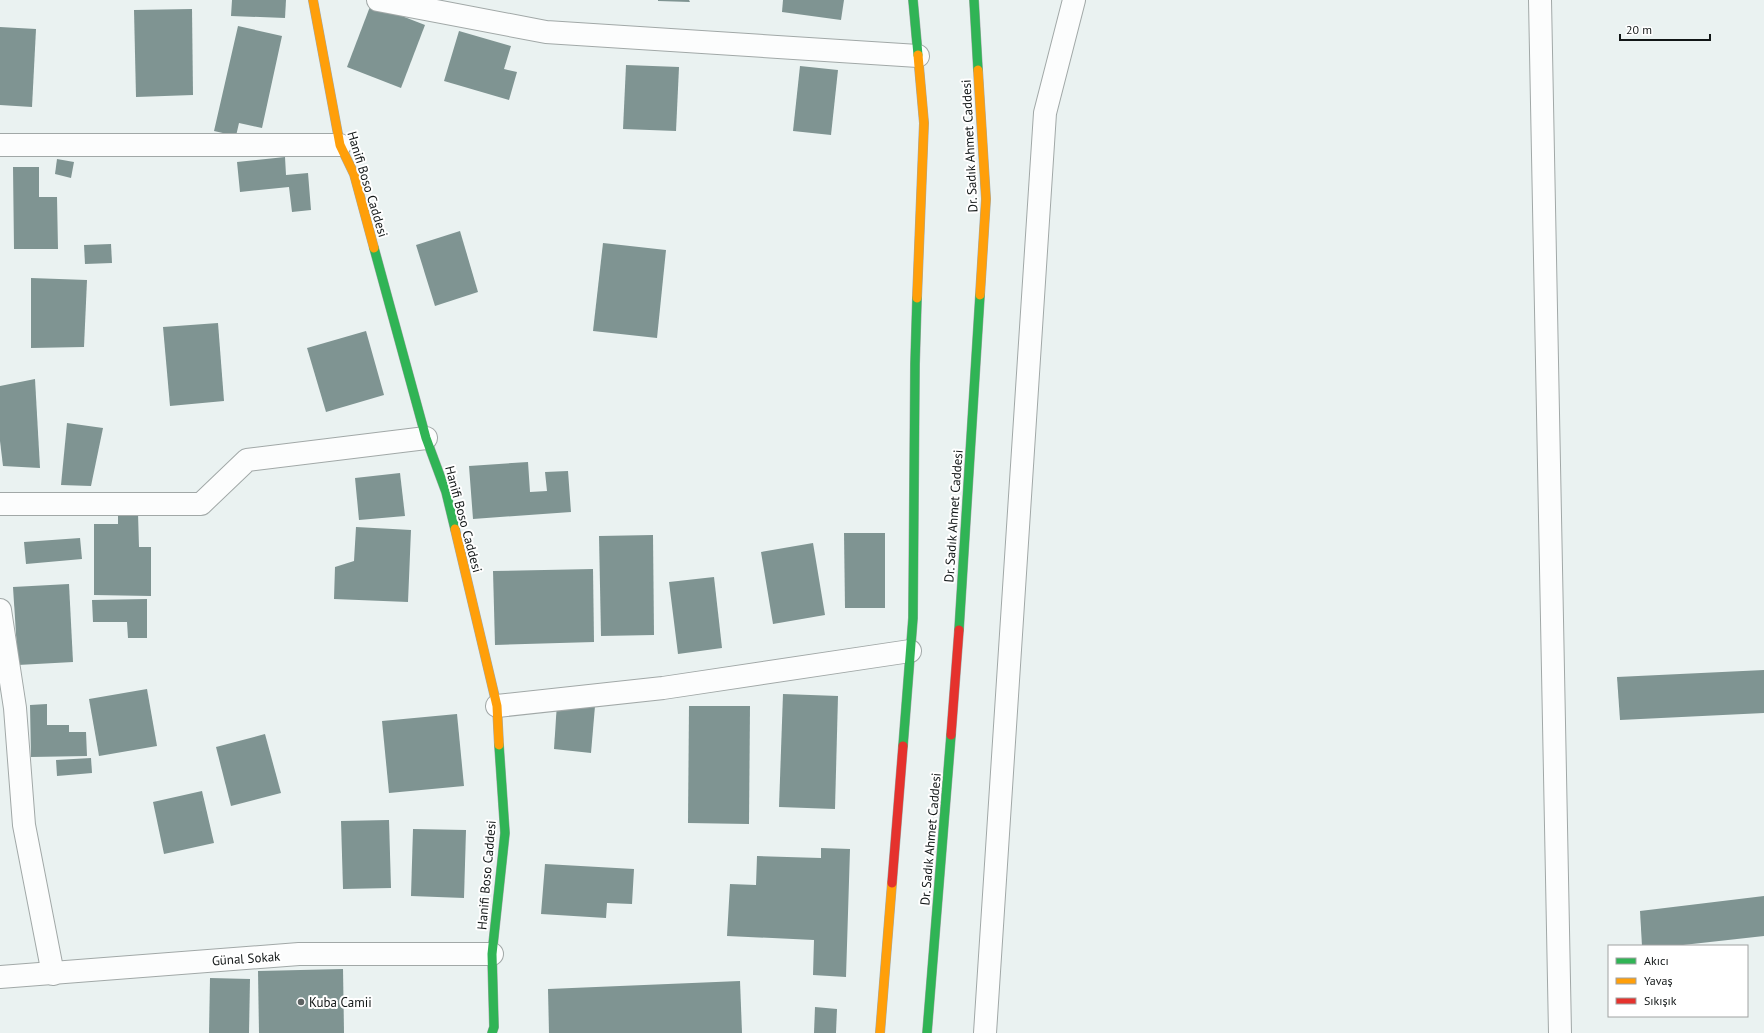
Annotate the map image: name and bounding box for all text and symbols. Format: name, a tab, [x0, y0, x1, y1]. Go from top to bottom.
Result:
scale bar	[1620, 16, 1710, 42]
text: 20 m	[1626, 22, 1652, 37]
street label: Dr. Sadık Ahmet Caddesi	[958, 79, 981, 213]
street label: Hanifi Boso Caddesi	[343, 129, 392, 239]
street label: Dr. Sadık Ahmet Caddesi	[940, 449, 967, 583]
street label: Hanifi Boso Caddesi	[441, 464, 486, 574]
street label: Dr. Sadık Ahmet Caddesi	[916, 772, 945, 906]
street label: Hanifi Boso Caddesi	[473, 820, 500, 931]
legend	[1608, 945, 1748, 1017]
street label: Günal Sokak	[211, 948, 282, 969]
text: Akıcı	[1644, 953, 1669, 968]
text: Yavaş	[1644, 973, 1673, 988]
text: Sıkışık	[1644, 993, 1677, 1008]
place label: Kuba Camii	[309, 994, 372, 1011]
marker: Kuba Camii	[296, 997, 306, 1007]

